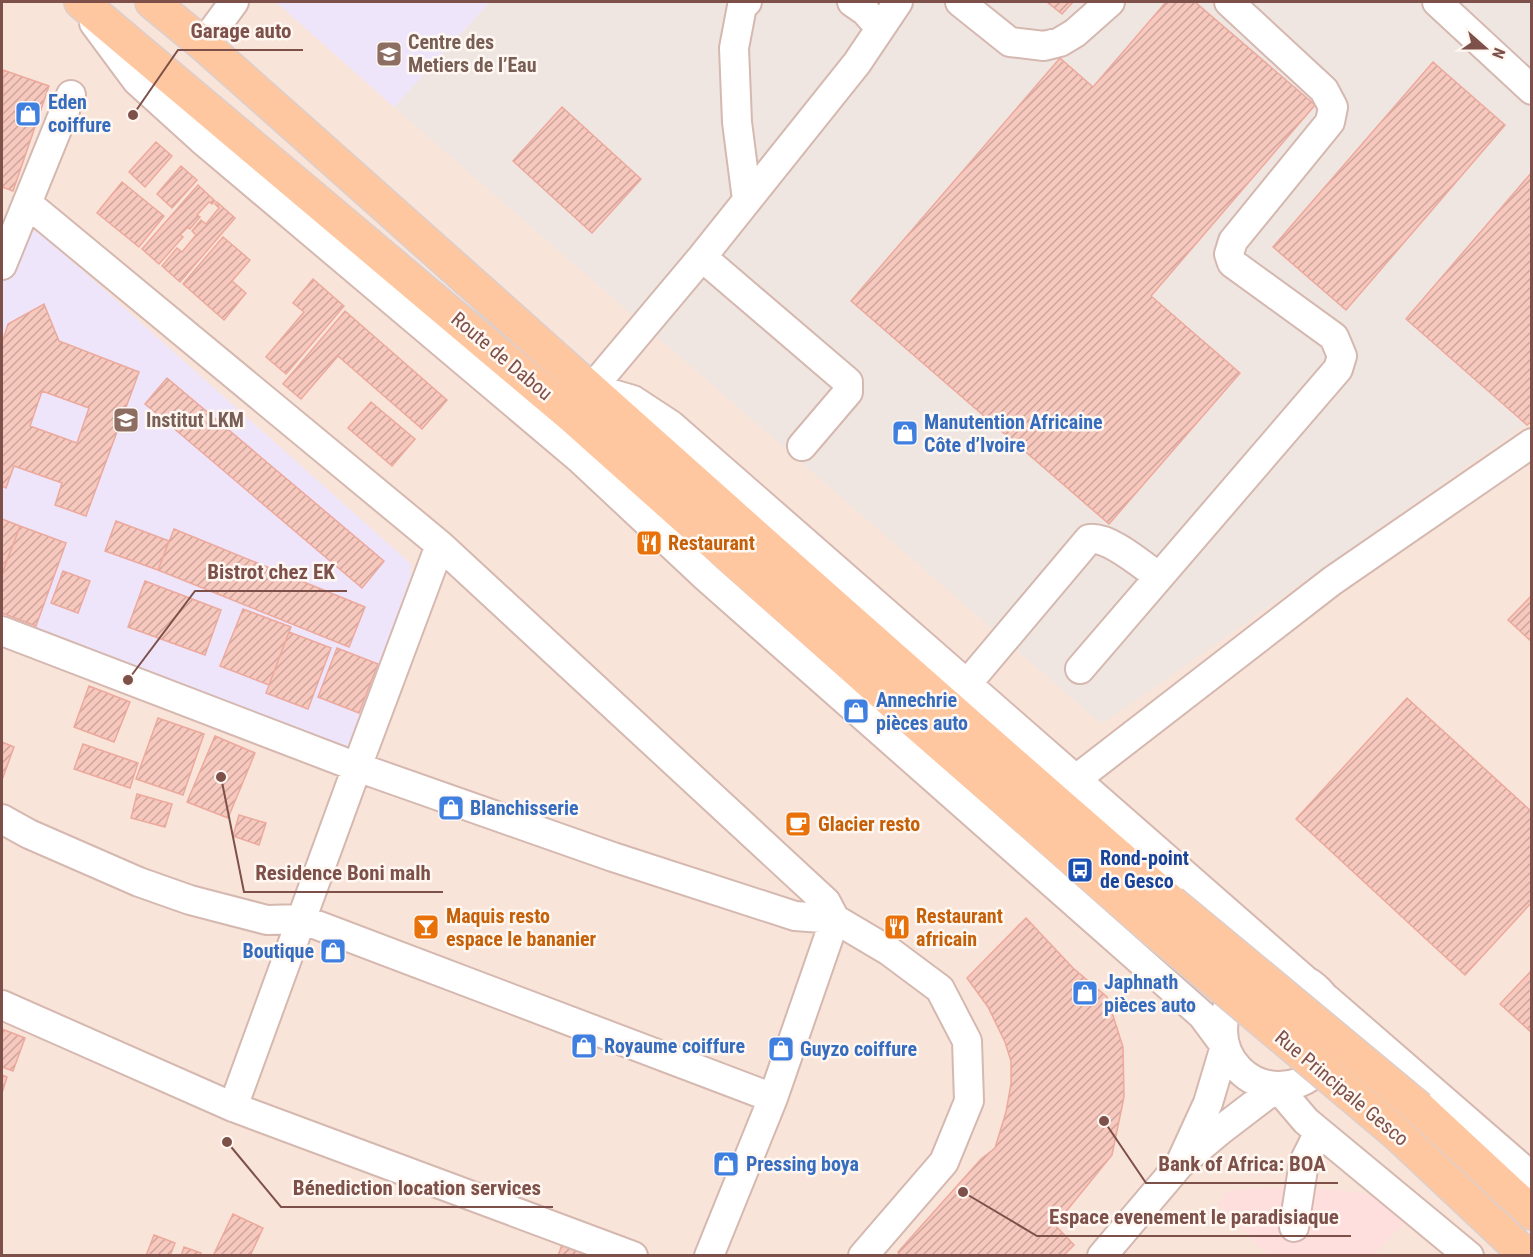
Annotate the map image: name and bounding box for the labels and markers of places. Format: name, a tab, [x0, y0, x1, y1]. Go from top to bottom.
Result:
callout: Garage auto	[178, 11, 303, 50]
place label: Centre des Metiers de l’Eau	[408, 30, 537, 77]
school or university icon: Centre des Metiers de l’Eau	[374, 39, 404, 69]
place label: Eden coiffure	[48, 90, 111, 137]
shop icon: Eden coiffure	[13, 99, 43, 129]
school or university icon: Institut LKM	[111, 405, 141, 435]
place label: Institut LKM	[146, 408, 244, 432]
place label: Manutention Africaine Côte d’Ivoire	[924, 410, 1103, 457]
shop icon: Manutention Africaine Côte d’Ivoire	[890, 418, 920, 448]
restaurant icon: Restaurant	[634, 528, 664, 558]
place label: Restaurant	[668, 531, 755, 555]
callout: Bistrot chez EK	[195, 552, 347, 591]
place label: Annechrie pièces auto	[876, 688, 968, 735]
shop icon: Annechrie pièces auto	[841, 696, 871, 726]
shop icon: Blanchisserie	[436, 793, 466, 823]
place label: Blanchisserie	[470, 796, 579, 820]
cafe icon: Glacier resto	[783, 809, 813, 839]
place label: Glacier resto	[818, 812, 920, 836]
place label: Rond-point de Gesco	[1100, 846, 1189, 893]
callout: Residence Boni malh	[244, 853, 443, 892]
bus stop icon: Rond-point de Gesco	[1065, 855, 1095, 885]
place label: Maquis resto espace le bananier	[446, 904, 597, 951]
place label: Restaurant africain	[916, 904, 1003, 951]
bar icon: Maquis resto espace le bananier	[411, 912, 441, 942]
restaurant icon: Restaurant africain	[882, 912, 912, 942]
shop icon: Boutique	[318, 936, 348, 966]
place label: Boutique	[242, 939, 314, 963]
place label: Japhnath pièces auto	[1104, 970, 1196, 1017]
shop icon: Japhnath pièces auto	[1070, 978, 1100, 1008]
shop icon: Royaume coiffure	[569, 1031, 599, 1061]
place label: Royaume coiffure	[604, 1034, 745, 1058]
shop icon: Guyzo coiffure	[766, 1034, 796, 1064]
place label: Guyzo coiffure	[800, 1037, 917, 1061]
callout: Bank of Africa: BOA	[1146, 1144, 1338, 1183]
shop icon: Pressing boya	[711, 1149, 741, 1179]
place label: Pressing boya	[746, 1152, 859, 1176]
callout: Bénediction location services	[281, 1168, 553, 1207]
callout: Espace evenement le paradisiaque	[1037, 1197, 1351, 1236]

